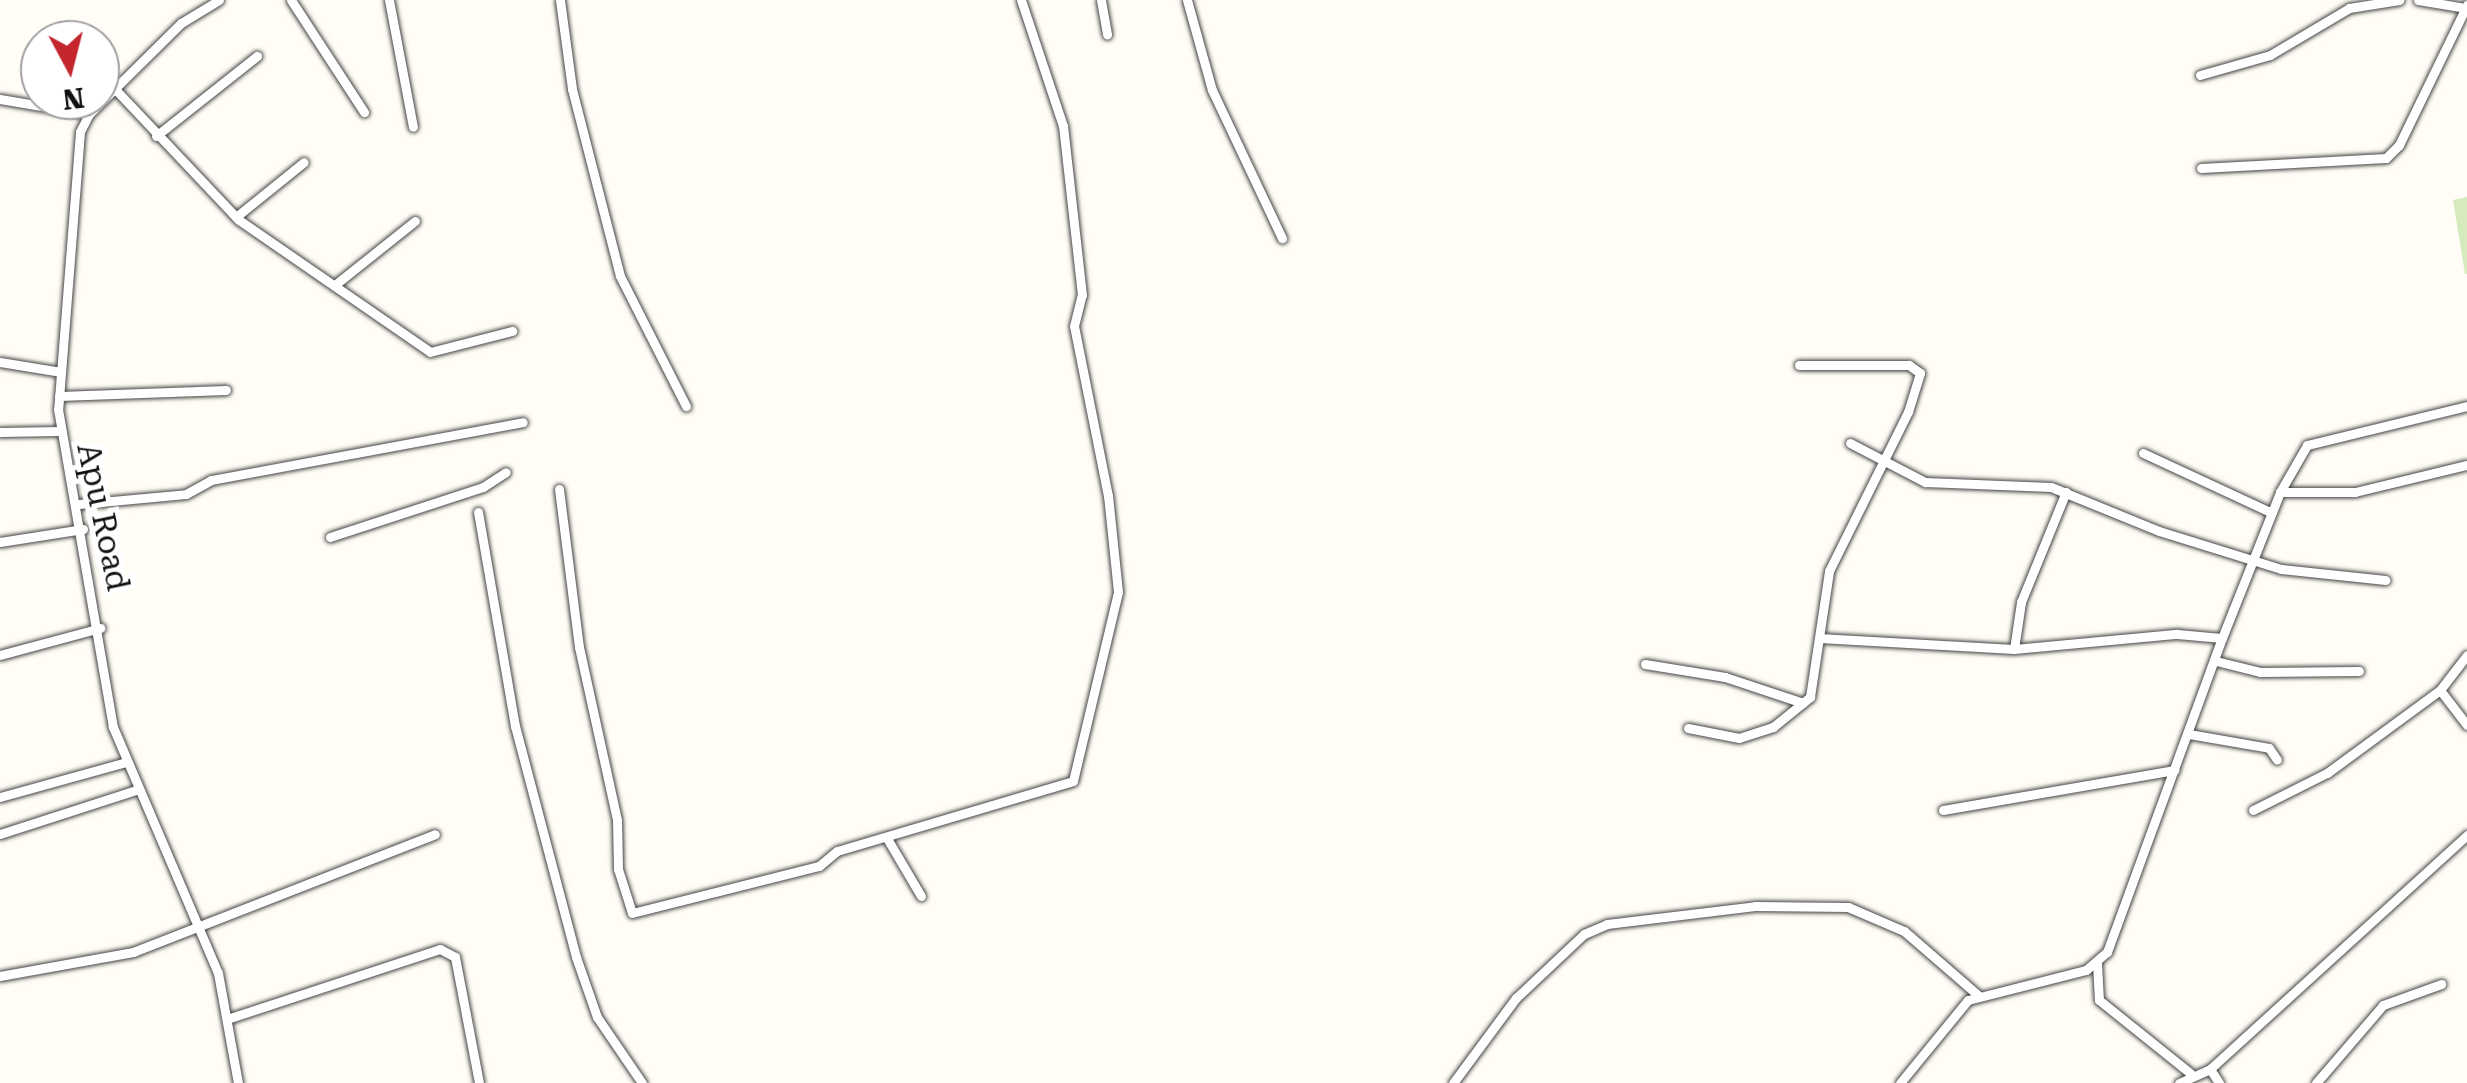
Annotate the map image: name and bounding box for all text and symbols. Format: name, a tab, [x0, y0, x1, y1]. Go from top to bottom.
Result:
north arrow	[20, 20, 120, 120]
text: N	[61, 81, 86, 116]
street label: Apu Road	[69, 440, 137, 594]

